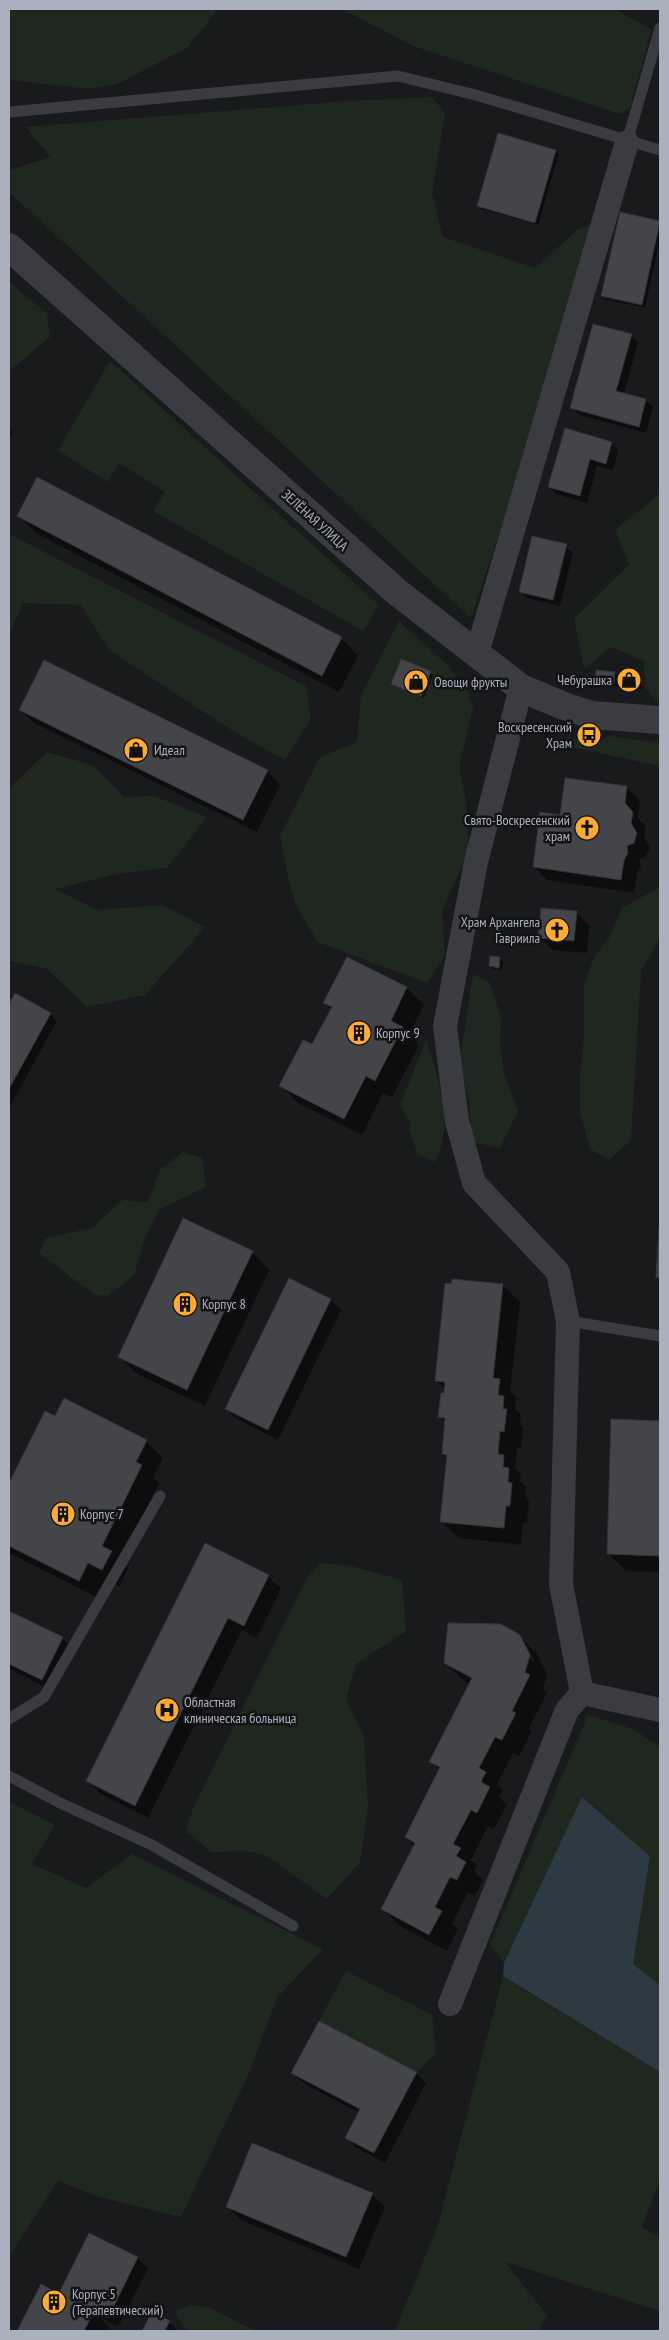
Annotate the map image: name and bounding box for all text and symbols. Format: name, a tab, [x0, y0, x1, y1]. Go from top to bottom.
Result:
street label: ЗЕЛЁНАЯ УЛИЦА	[278, 485, 352, 555]
shop icon: Чебурашка	[616, 667, 642, 693]
shop icon: Овощи фрукты	[403, 669, 429, 695]
place label: Чебурашка	[557, 671, 612, 689]
place label: Овощи фрукты	[434, 673, 507, 691]
place label: Воскресенский Храм	[498, 718, 572, 752]
bus stop icon: Воскресенский Храм	[576, 722, 602, 748]
shop icon: Идеал	[123, 737, 149, 763]
place label: Идеал	[154, 741, 185, 759]
place label: Свято-Воскресенский храм	[464, 811, 570, 845]
church icon: Свято-Воскресенский храм	[574, 815, 600, 841]
place label: Храм Архангела Гавриила	[461, 913, 540, 947]
church icon: Храм Архангела Гавриила	[544, 917, 570, 943]
building icon: Корпус 9	[346, 1020, 372, 1046]
place label: Корпус 9	[376, 1024, 420, 1042]
building icon: Корпус 8	[172, 1291, 198, 1317]
place label: Корпус 8	[202, 1295, 246, 1313]
building icon: Корпус 7	[50, 1501, 76, 1527]
place label: Корпус 7	[80, 1505, 124, 1523]
place label: Областная клиническая больница	[184, 1693, 296, 1727]
hospital icon: Областная клиническая больница	[154, 1697, 180, 1723]
place label: Корпус 5 (Терапевтический)	[72, 2285, 164, 2319]
building icon: Корпус 5 (Терапевтический)	[41, 2289, 67, 2315]

